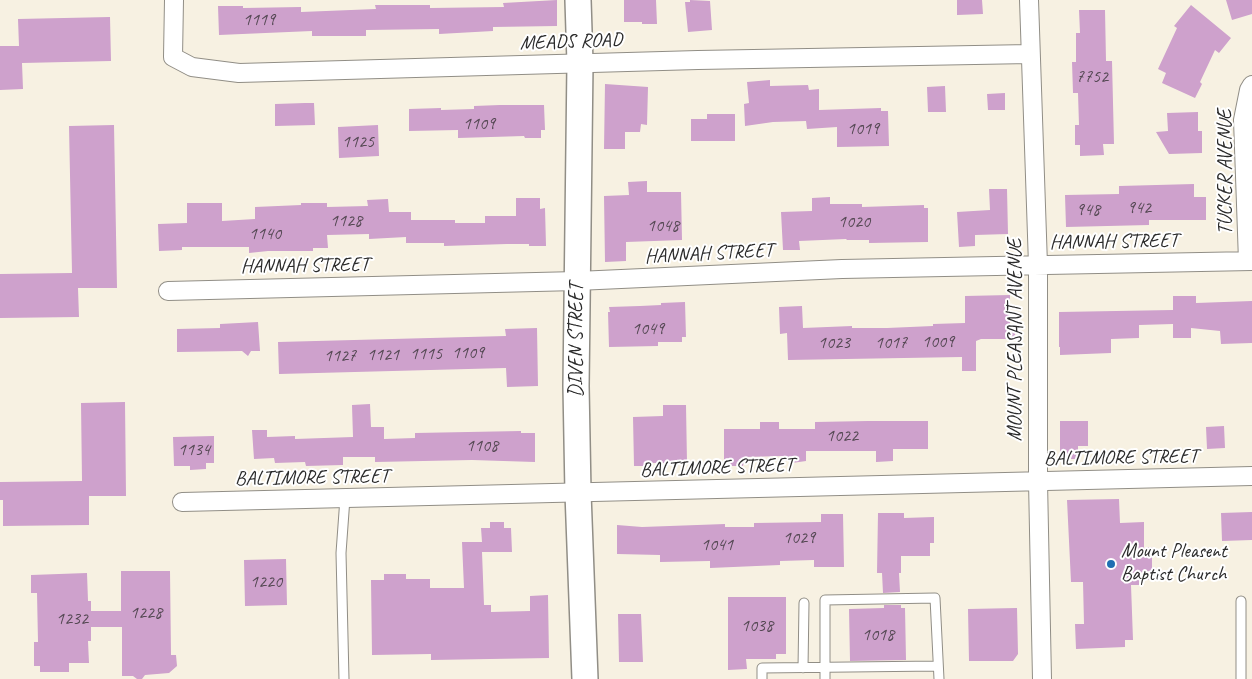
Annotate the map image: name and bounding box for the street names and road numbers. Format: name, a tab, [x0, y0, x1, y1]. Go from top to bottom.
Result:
street label: MEADS ROAD	[519, 28, 623, 56]
street label: TUCKER AVENUE	[1214, 109, 1238, 235]
street label: HANNAH STREET	[1049, 229, 1179, 255]
street label: HANNAH STREET	[644, 239, 774, 269]
street label: MOUNT PLEASANT AVENUE	[1004, 239, 1028, 441]
street label: HANNAH STREET	[240, 253, 370, 279]
street label: DIVEN STREET	[565, 283, 589, 397]
street label: BALTIMORE STREET	[1044, 445, 1198, 471]
street label: BALTIMORE STREET	[640, 453, 794, 483]
street label: BALTIMORE STREET	[235, 465, 389, 491]

